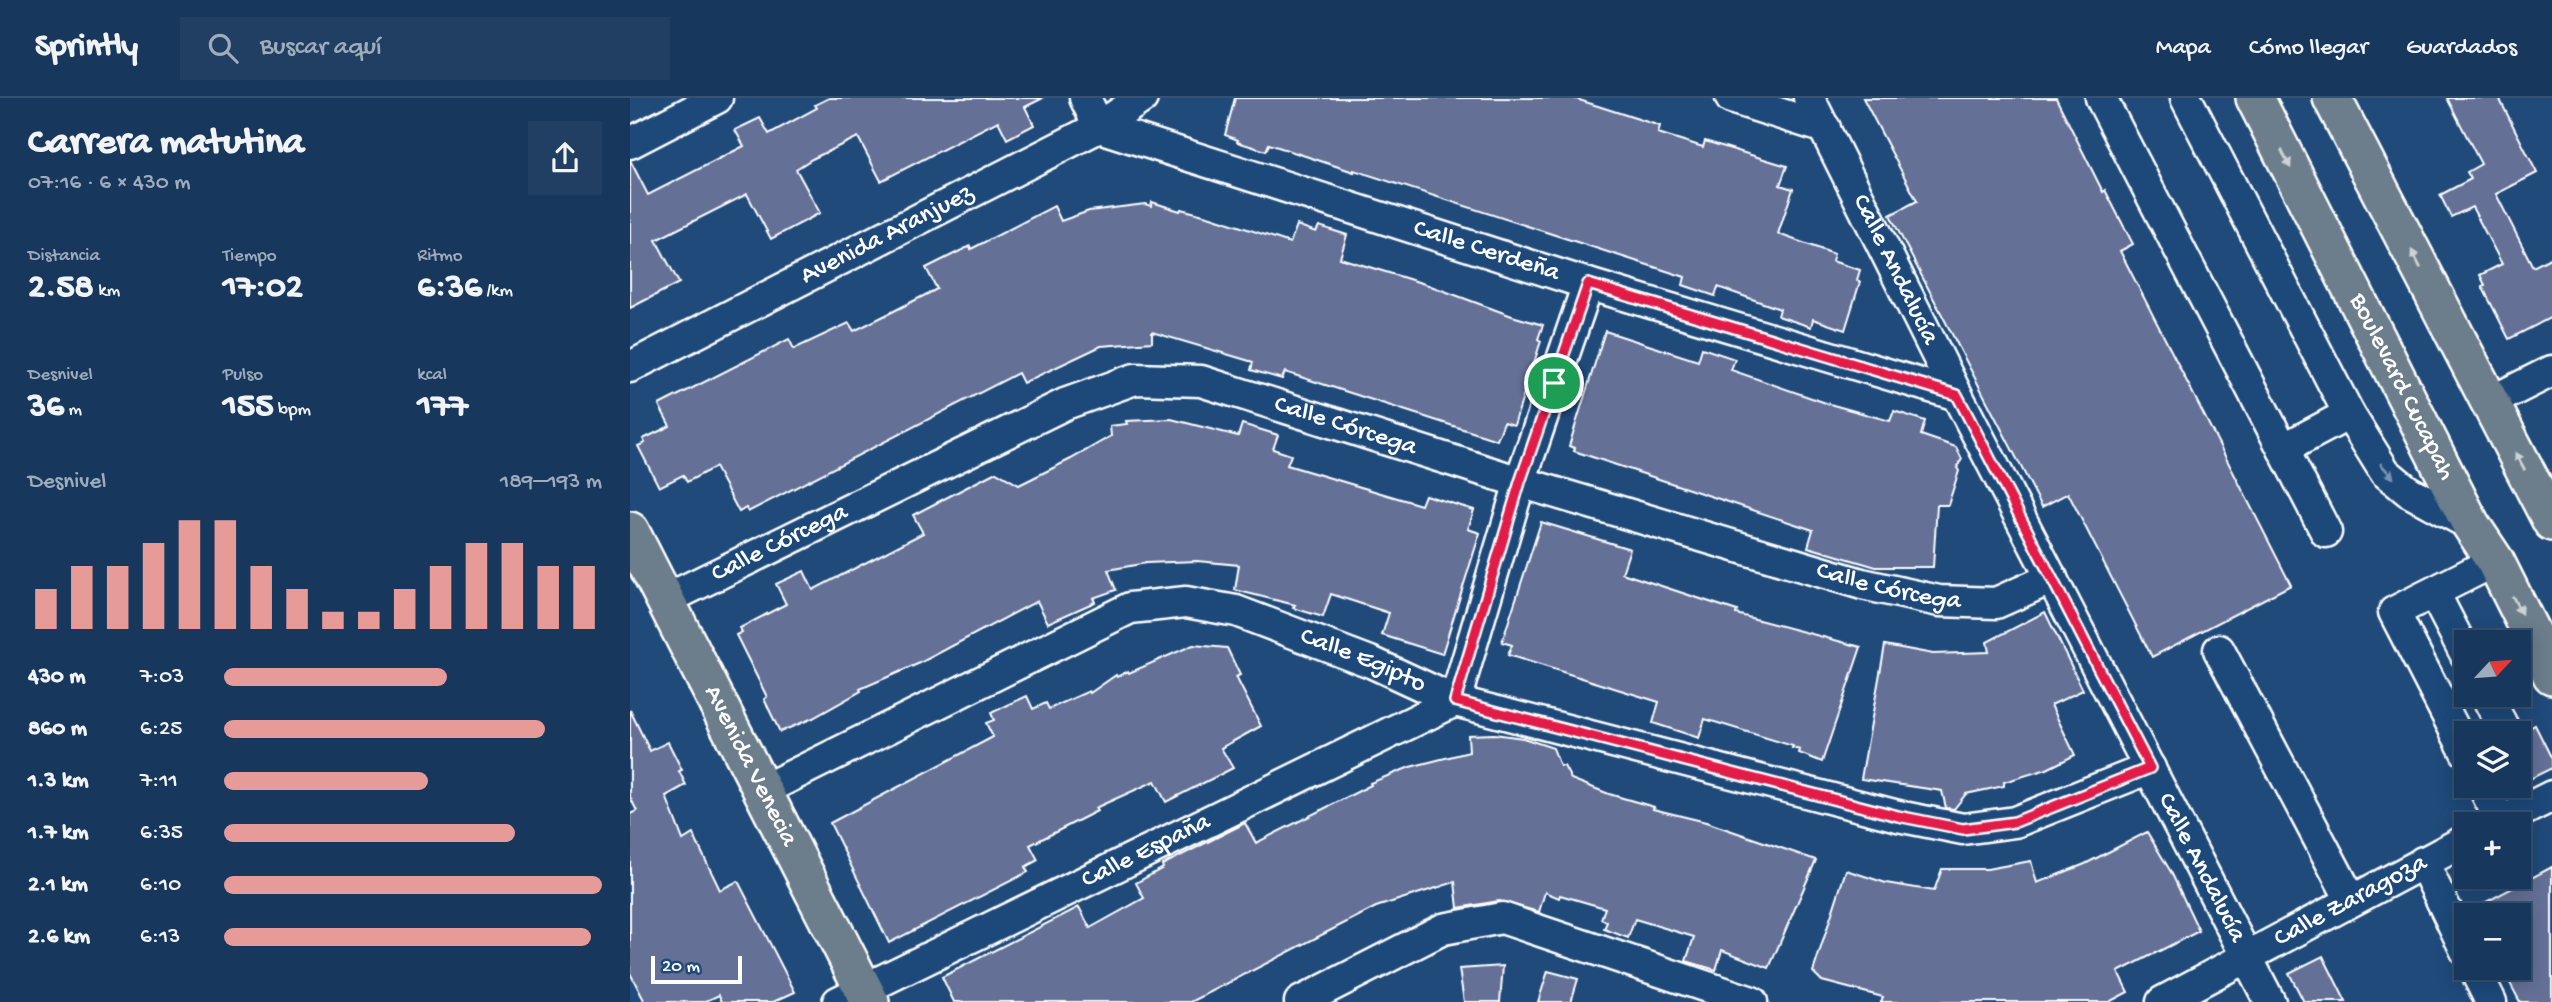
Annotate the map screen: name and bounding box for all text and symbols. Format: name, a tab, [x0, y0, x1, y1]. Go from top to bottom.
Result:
search box	[180, 17, 670, 80]
text: Sprintly	[35, 29, 138, 67]
icon: search	[204, 29, 242, 67]
text: Buscar aquí	[260, 33, 382, 64]
text: Mapa	[2156, 34, 2211, 63]
text: Cómo llegar	[2249, 34, 2368, 63]
text: Guardados	[2406, 34, 2517, 63]
button: share	[528, 121, 602, 195]
text: Carrera matutina	[28, 122, 304, 166]
one-way arrow	[2280, 149, 2291, 169]
text: 07:16 · 6 × 430 m	[28, 170, 191, 197]
street label: Avenida Aranjuez	[796, 178, 980, 292]
street label: Calle Andalucía	[1844, 190, 1946, 351]
street label: Calle Cerdeña	[1409, 213, 1565, 290]
text: Distancia	[28, 245, 100, 268]
text: Tiempo	[223, 245, 277, 268]
text: Ritmo	[417, 245, 463, 268]
one-way arrow	[2410, 249, 2421, 269]
text: 2.58	[28, 268, 94, 309]
text: 17:02	[223, 268, 303, 309]
text: 6:36	[417, 268, 482, 309]
text: km	[94, 280, 120, 303]
text: /km	[482, 280, 513, 303]
street label: Boulevard Cucapah	[2341, 288, 2461, 486]
pin	[1524, 353, 1584, 413]
text: Desnivel	[28, 364, 93, 387]
text: Pulso	[223, 364, 263, 387]
text: kcal	[417, 364, 447, 387]
icon: arrive	[1535, 364, 1573, 402]
text: 36	[28, 387, 64, 428]
text: 155	[223, 387, 274, 428]
text: 177	[417, 387, 468, 428]
street label: Calle Córcega	[1270, 390, 1422, 464]
text: m	[64, 399, 82, 422]
text: bpm	[274, 399, 311, 422]
one-way arrow	[2515, 451, 2526, 471]
one-way arrow	[2379, 462, 2395, 480]
text: Desnivel	[28, 469, 106, 496]
text: 189–193 m	[500, 469, 602, 496]
street label: Calle Córcega	[707, 497, 855, 590]
street label: Calle Córcega	[1812, 556, 1963, 618]
one-way arrow	[2511, 595, 2522, 615]
street label: Calle Egipto	[1296, 621, 1431, 701]
north arrow	[2454, 630, 2530, 707]
map controls	[2454, 630, 2531, 980]
text: 430 m	[28, 664, 86, 691]
text: 7:03	[140, 664, 184, 691]
street label: Avenida Venecia	[696, 680, 804, 853]
text: 860 m	[28, 716, 87, 743]
text: 6:25	[140, 716, 182, 743]
button: layers	[2454, 721, 2531, 798]
text: 1.3 km	[28, 768, 88, 795]
text: 7:11	[140, 768, 178, 795]
street label: Calle Andalucía	[2150, 788, 2253, 949]
street label: Calle España	[1077, 806, 1217, 896]
button: +	[2454, 812, 2531, 889]
text: 1.7 km	[28, 820, 89, 847]
text: 6:35	[140, 820, 183, 847]
street label: Calle Zaragoza	[2269, 847, 2434, 955]
text: 2.1 km	[28, 872, 88, 899]
text: 6:10	[140, 872, 181, 899]
button: −	[2454, 903, 2531, 980]
text: 2.6 km	[28, 924, 90, 951]
text: 6:13	[140, 924, 180, 951]
scale bar	[651, 953, 742, 985]
text: 20 m	[662, 956, 700, 979]

